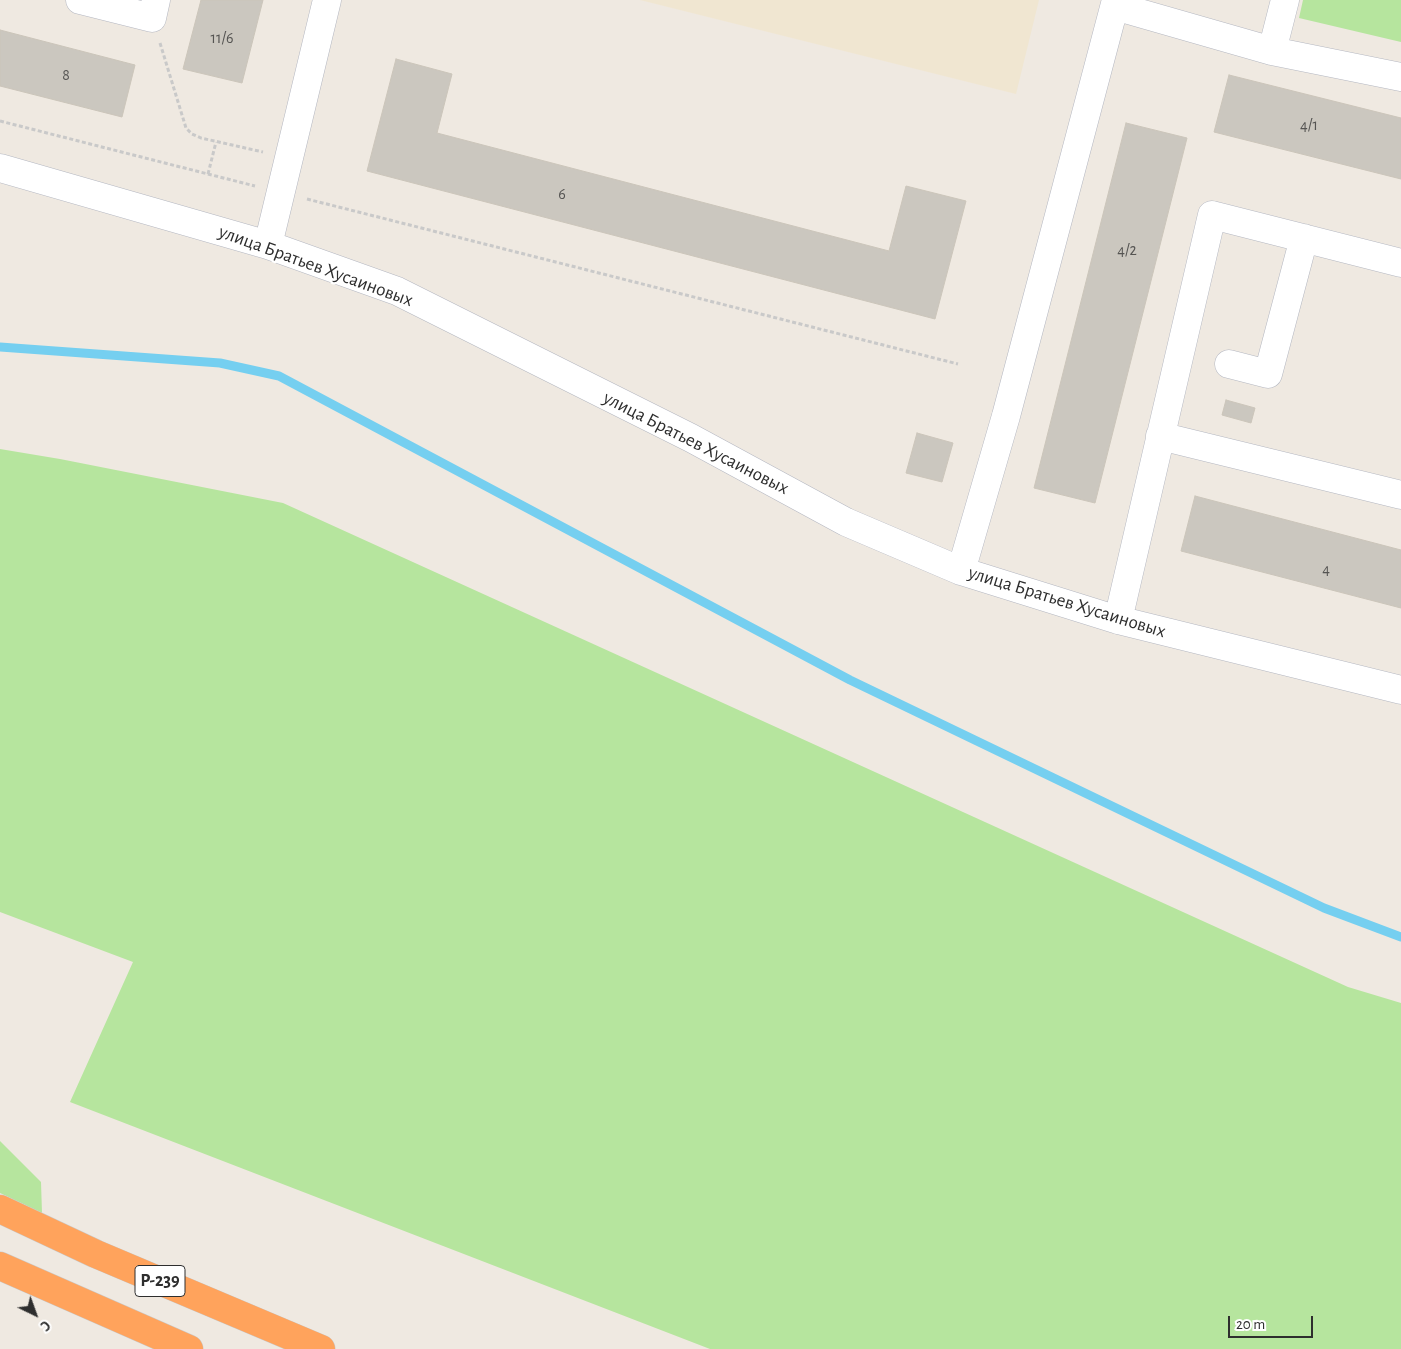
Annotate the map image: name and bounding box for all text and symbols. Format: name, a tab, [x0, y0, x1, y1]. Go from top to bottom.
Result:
house number: 11/6	[210, 28, 234, 48]
house number: 8	[62, 65, 70, 85]
house number: 4/1	[1300, 115, 1318, 135]
house number: 6	[558, 184, 566, 204]
street label: улица Братьев Хусаиновых	[216, 220, 416, 312]
house number: 4/2	[1117, 240, 1137, 260]
street label: улица Братьев Хусаиновых	[599, 386, 793, 500]
house number: 4	[1322, 559, 1330, 579]
street label: улица Братьев Хусаиновых	[965, 561, 1169, 643]
road number: Р-239	[135, 1266, 185, 1296]
north arrow	[10, 1289, 60, 1339]
scale bar	[1231, 1306, 1316, 1338]
text: С	[37, 1317, 53, 1333]
text: 20 m	[1236, 1317, 1265, 1332]

